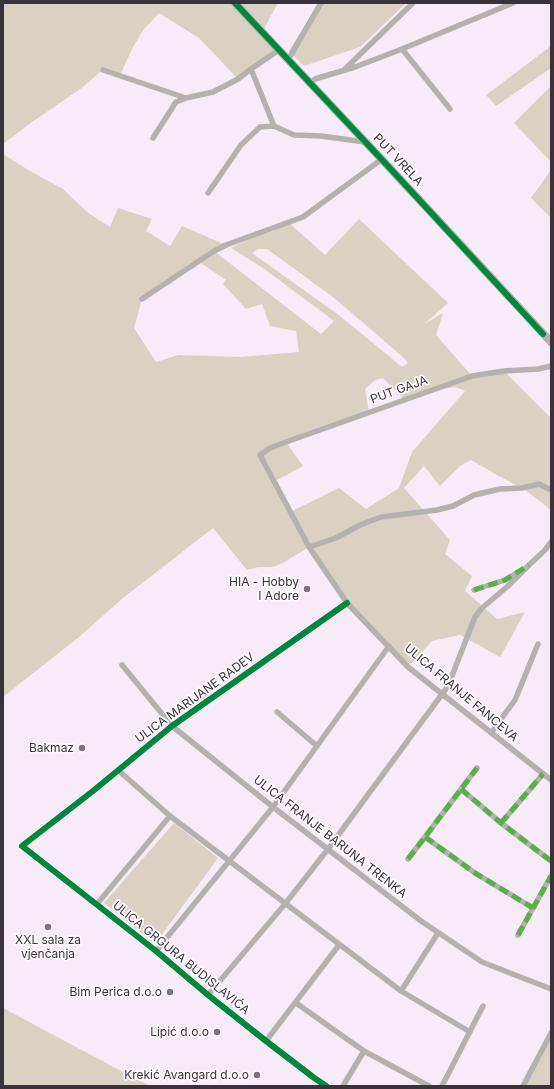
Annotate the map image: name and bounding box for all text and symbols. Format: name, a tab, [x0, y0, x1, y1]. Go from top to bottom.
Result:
street label: PUT VRELA	[370, 131, 426, 189]
street label: PUT GAJA	[369, 373, 429, 407]
place label: HIA - Hobby I Adore	[229, 575, 299, 603]
marker: HIA - Hobby I Adore	[302, 584, 312, 594]
street label: ULICA FRANJE FANCEVA	[401, 641, 521, 745]
street label: ULICA MARIJANE RADEV	[133, 650, 257, 746]
place label: Bakmaz	[29, 741, 74, 755]
marker: Bakmaz	[77, 743, 87, 753]
street label: ULICA FRANJE BARUNA TRENKA	[251, 773, 409, 901]
street label: ULICA GRGURA BUDISLAVIĆA	[110, 898, 252, 1018]
marker: XXL sala za vjenčanja	[43, 922, 53, 932]
place label: XXL sala za vjenčanja	[15, 933, 81, 961]
place label: Bim Perica d.o.o	[69, 985, 162, 999]
marker: Bim Perica d.o.o	[165, 987, 175, 997]
place label: Lipić d.o.o	[150, 1025, 209, 1039]
marker: Lipić d.o.o	[212, 1027, 222, 1037]
place label: Krekić Avangard d.o.o	[124, 1068, 249, 1082]
marker: Krekić Avangard d.o.o	[252, 1070, 262, 1080]

